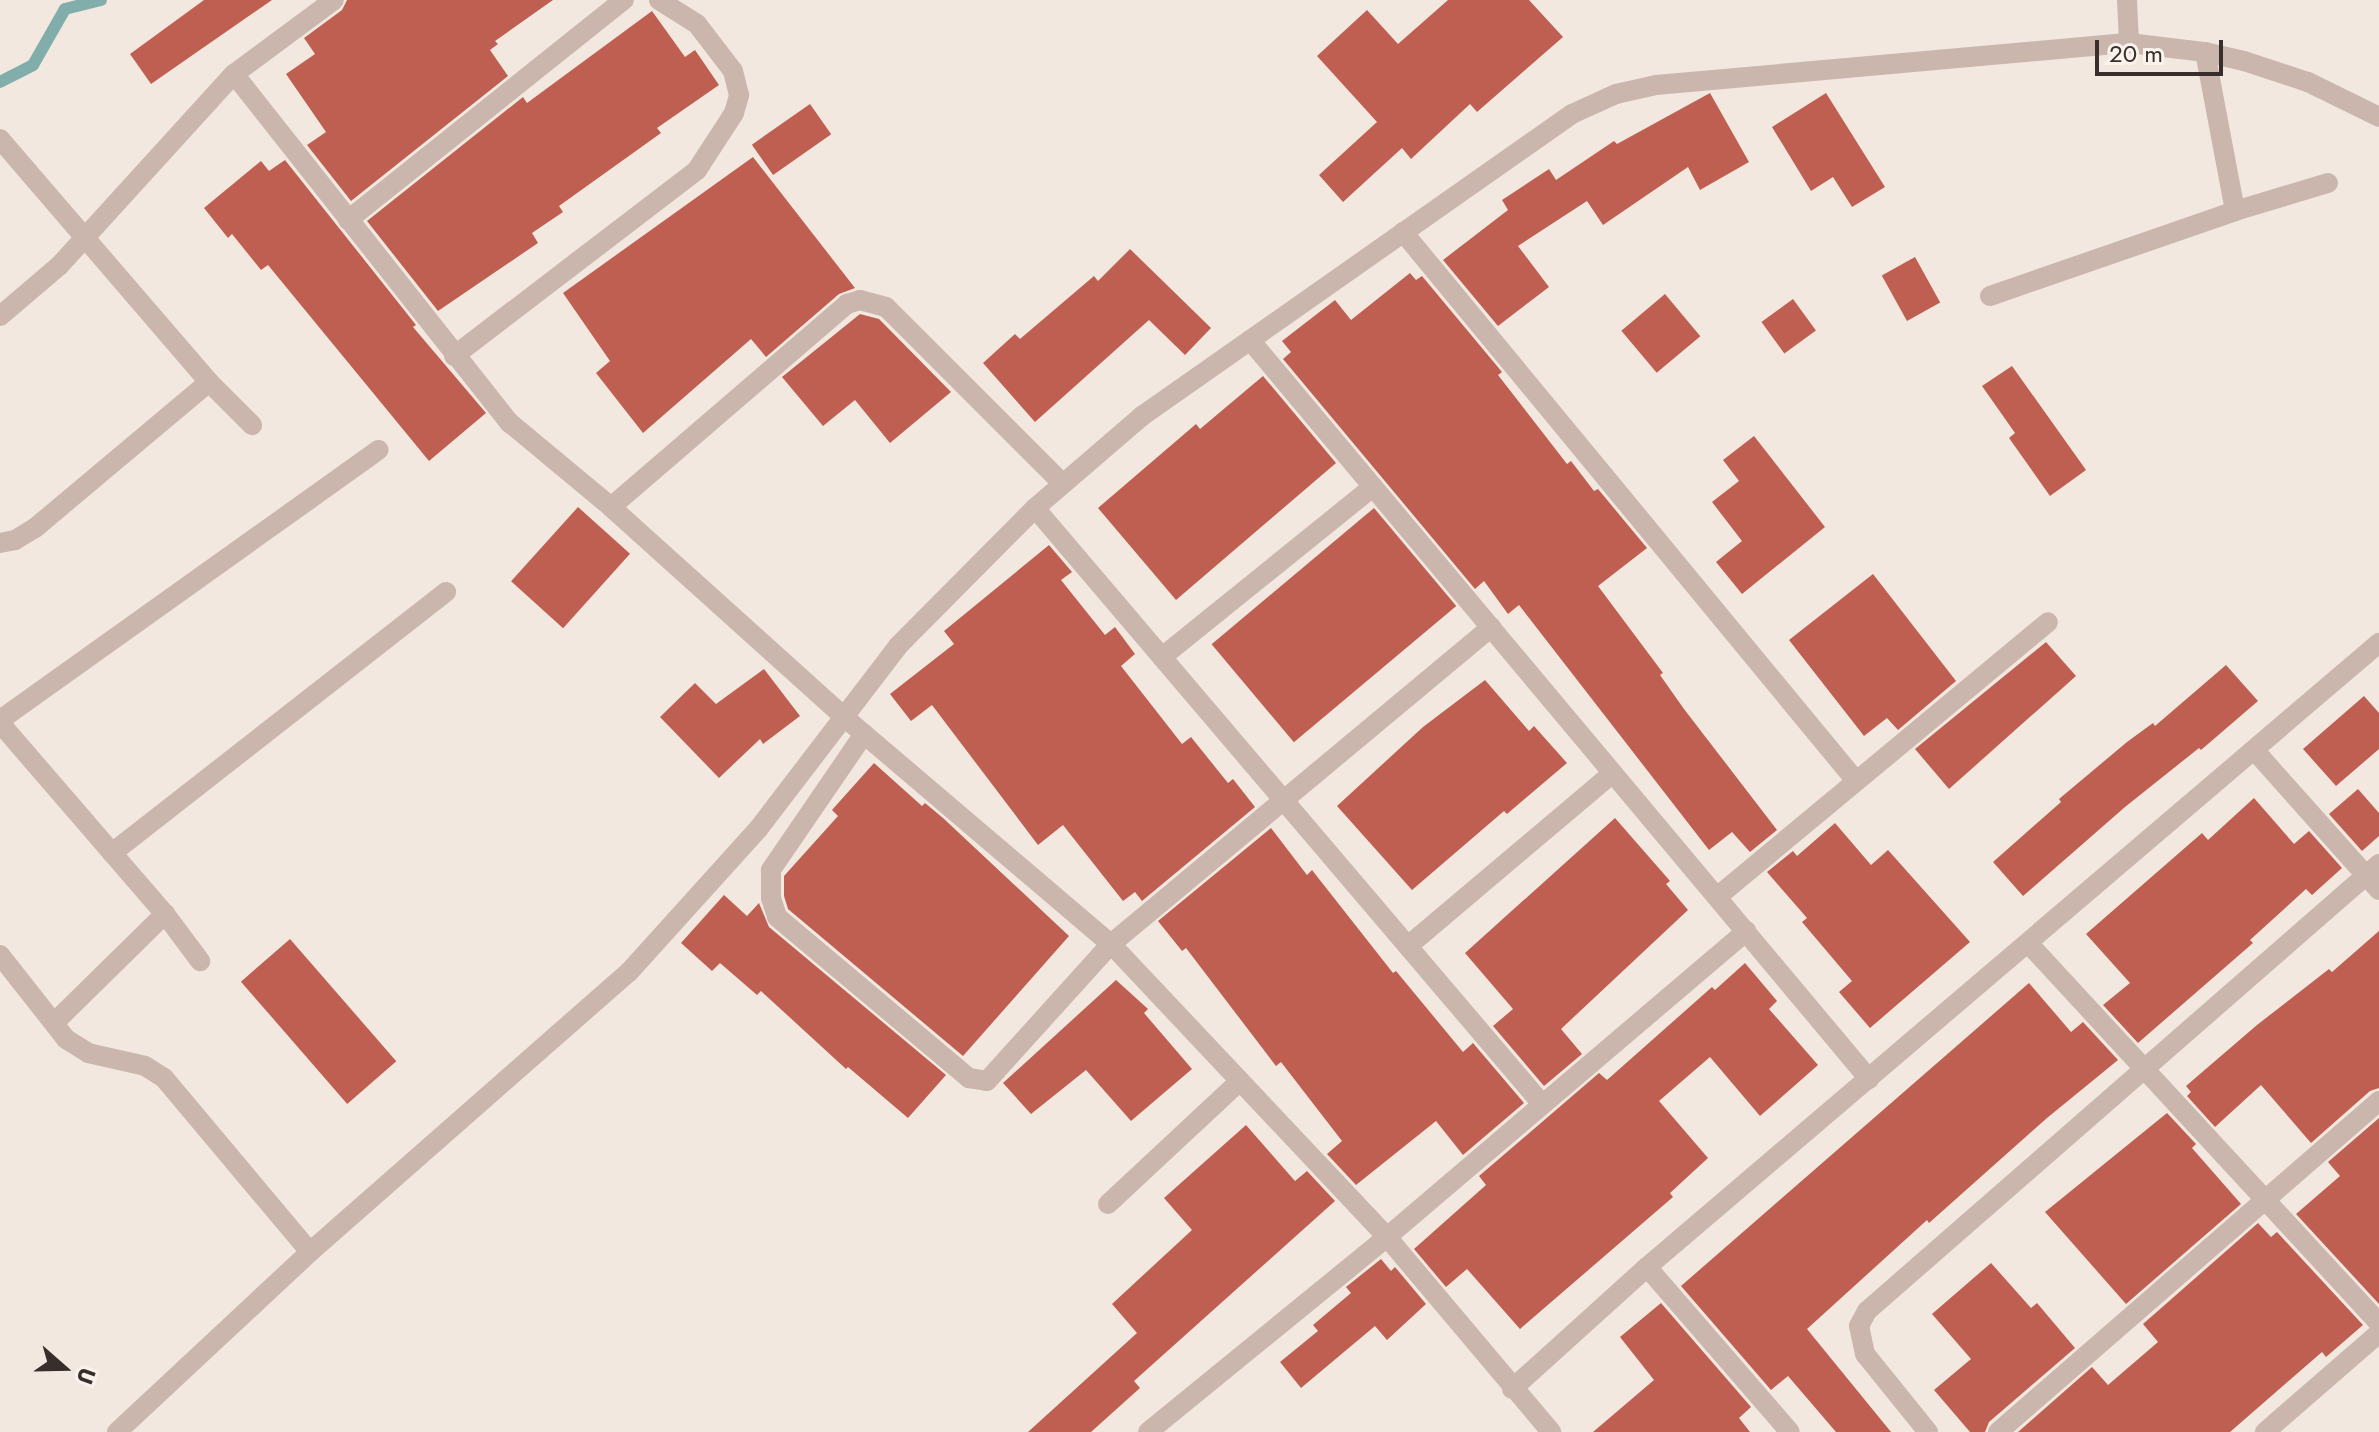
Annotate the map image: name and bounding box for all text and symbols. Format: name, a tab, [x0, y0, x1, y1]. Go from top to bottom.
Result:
scale bar	[2099, 24, 2227, 74]
text: 20 m	[2109, 36, 2163, 71]
north arrow	[24, 1328, 104, 1408]
text: U	[69, 1363, 104, 1389]

